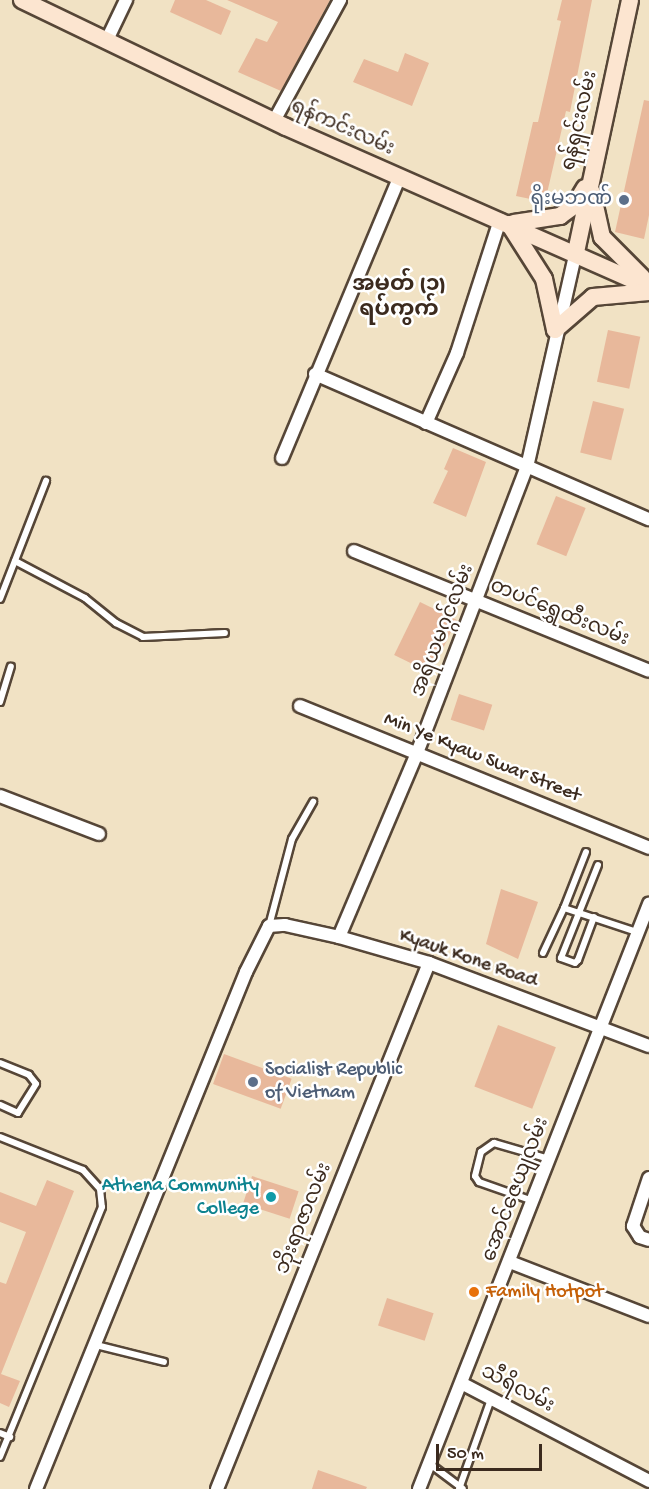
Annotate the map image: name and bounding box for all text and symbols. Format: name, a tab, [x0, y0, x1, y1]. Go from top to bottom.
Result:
street label: ရန်ရှင်းလမ်း	[558, 69, 604, 173]
street label: ရန်ကင်းလမ်း	[287, 96, 397, 162]
place label: ရိုးမဘဏ်	[530, 188, 612, 212]
marker: ရိုးမဘဏ်	[617, 193, 631, 207]
district label: အမှတ် (၁) ရပ်ကွက်	[352, 273, 446, 324]
street label: အရိယမဂ္ဂင်လမ်း	[408, 561, 480, 701]
street label: တပင်ရွှေထီးလမ်း	[486, 575, 632, 653]
street label: Min Ye Kyaw Swar Street	[380, 708, 584, 808]
street label: Kyauk Kone Road	[396, 924, 540, 994]
place label: Socialist Republic of Vietnam	[265, 1058, 402, 1105]
marker: Socialist Republic of Vietnam	[246, 1075, 260, 1089]
street label: အောင်ဇေယျလမ်း	[478, 1115, 556, 1265]
street label: ဘိုးရာဇာလမ်း	[272, 1160, 338, 1278]
place label: Athena Community College	[102, 1174, 259, 1221]
marker: Athena Community College	[264, 1190, 278, 1204]
place label: Family Hotpot	[486, 1280, 603, 1304]
marker: Family Hotpot	[467, 1285, 481, 1299]
street label: သီရိလမ်း	[476, 1361, 558, 1419]
scale bar	[439, 1432, 546, 1470]
text: 50 m	[447, 1444, 484, 1465]

